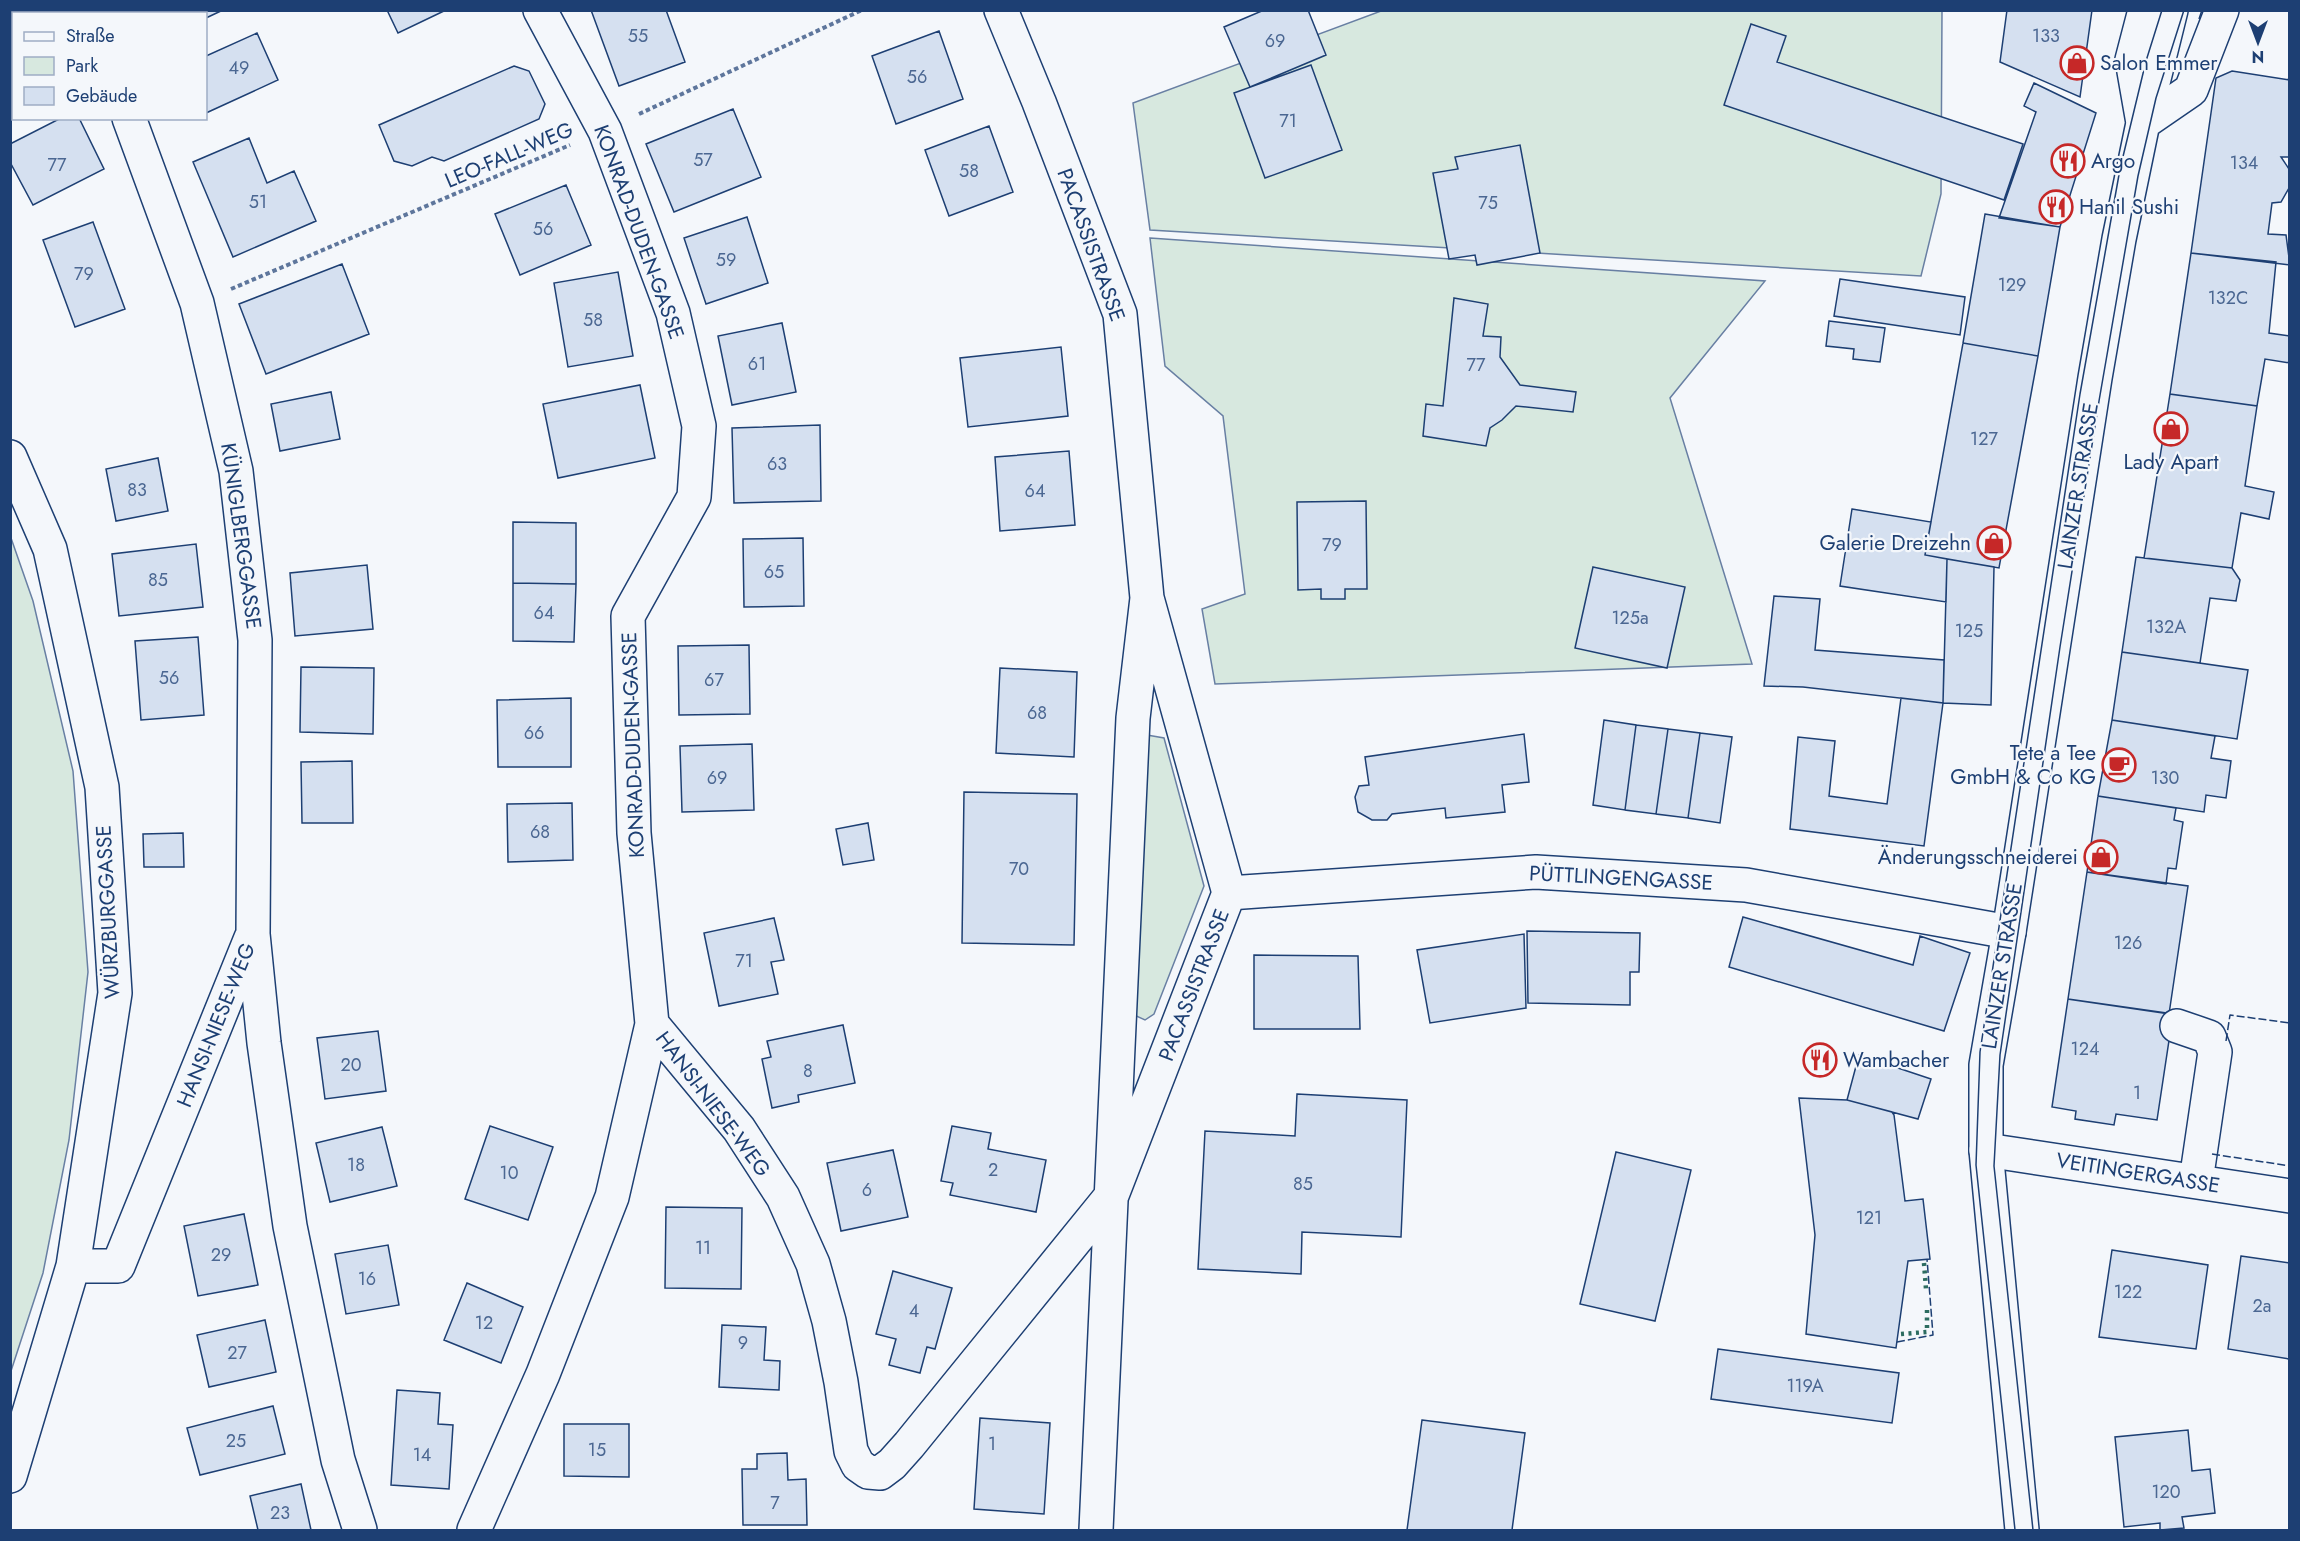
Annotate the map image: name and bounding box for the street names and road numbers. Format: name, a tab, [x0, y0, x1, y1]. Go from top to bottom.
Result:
street label: LEO-FALL-WEG	[440, 114, 578, 196]
street label: KONRAD-DUDEN-GASSE	[586, 121, 692, 343]
street label: PACASSISTRASSE	[1049, 164, 1133, 326]
street label: LAINZER STRASSE	[2050, 401, 2106, 571]
street label: KÜNIGLBERGGASSE	[213, 441, 269, 631]
street label: KONRAD-DUDEN-GASSE	[614, 632, 652, 858]
street label: WÜRZBURGGASSE	[88, 824, 128, 1000]
street label: PÜTTLINGENGASSE	[1528, 858, 1714, 898]
street label: LAINZER STRASSE	[1974, 881, 2030, 1051]
street label: PACASSISTRASSE	[1151, 905, 1237, 1065]
street label: HANSI-NIESE-WEG	[169, 938, 263, 1112]
street label: HANSI-NIESE-WEG	[648, 1025, 778, 1183]
street label: VEITINGERGASSE	[2054, 1145, 2222, 1201]

